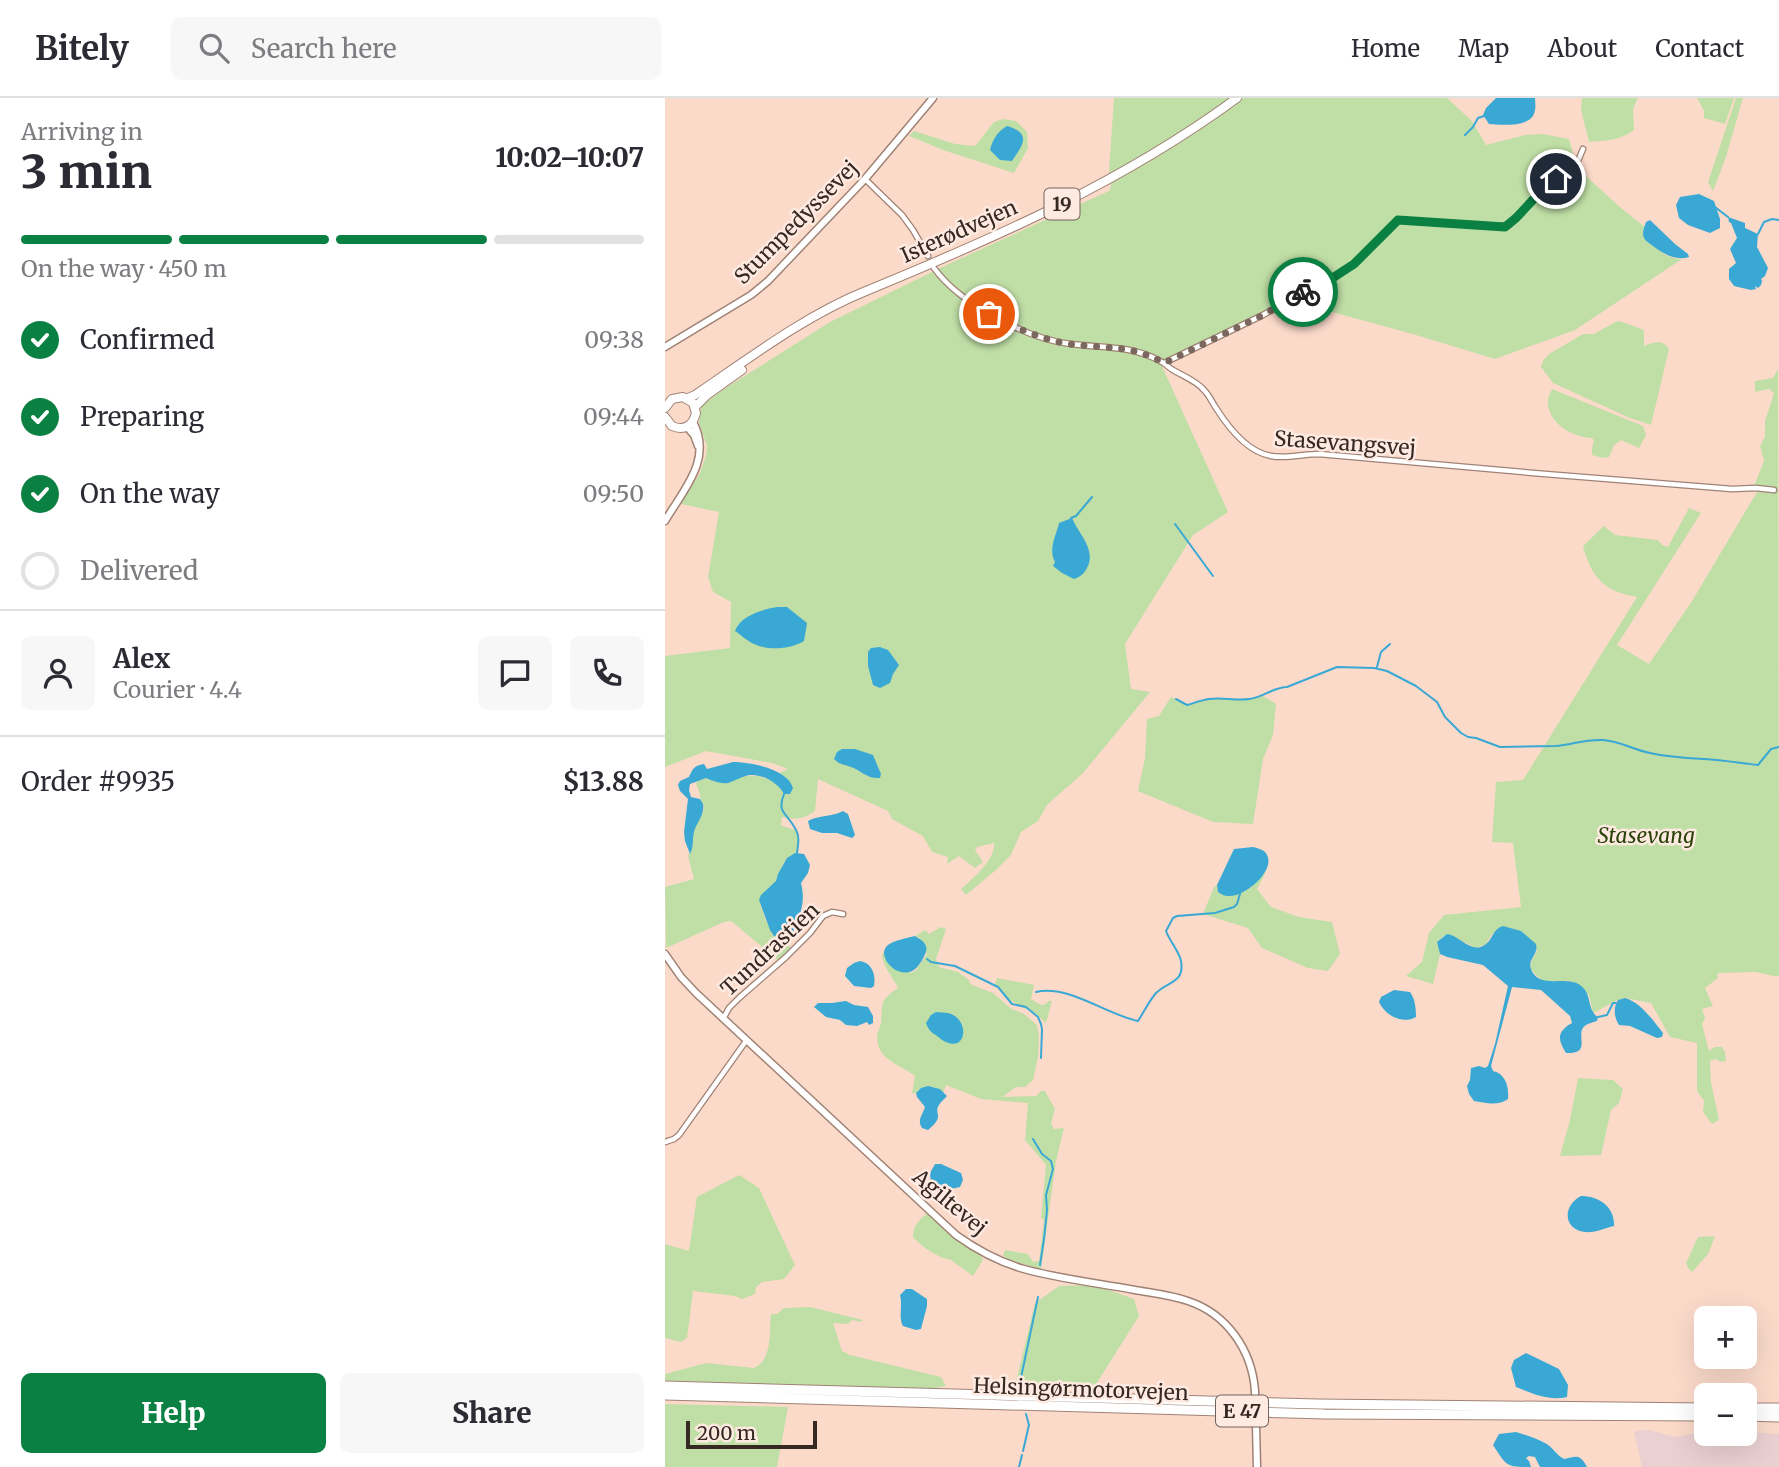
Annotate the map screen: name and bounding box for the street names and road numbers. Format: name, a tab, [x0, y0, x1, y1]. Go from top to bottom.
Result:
street label: Stumpedyssevej	[728, 154, 864, 290]
road number: 19	[1045, 188, 1079, 220]
street label: Isterødvejen	[897, 193, 1022, 269]
street label: Stasevangsvej	[1273, 425, 1417, 461]
street label: Tundrastien	[715, 896, 825, 1002]
street label: Agiltevej	[907, 1162, 993, 1241]
street label: Helsingørmotorvejen	[973, 1372, 1189, 1406]
road number: E 47	[1216, 1396, 1268, 1427]

